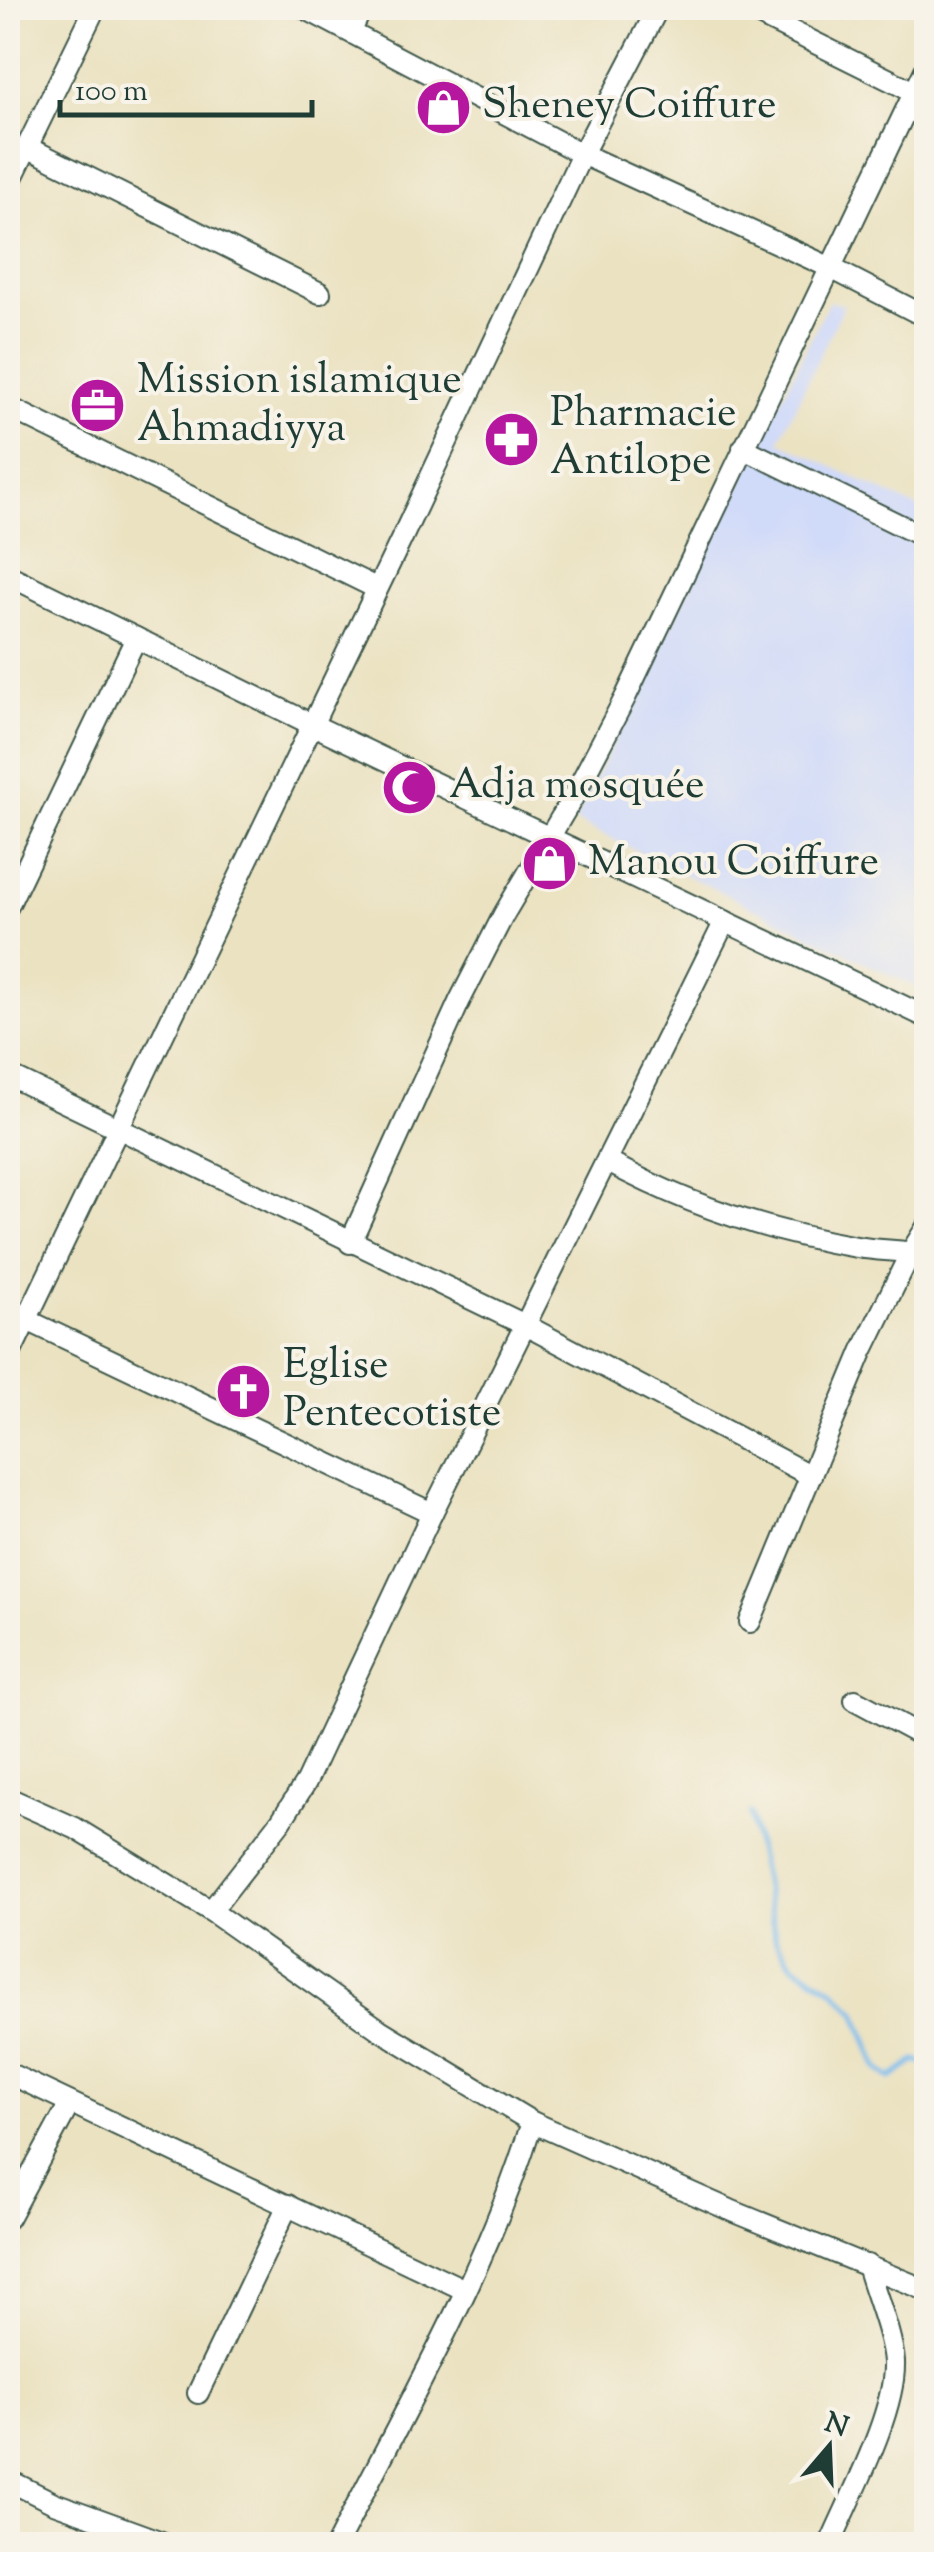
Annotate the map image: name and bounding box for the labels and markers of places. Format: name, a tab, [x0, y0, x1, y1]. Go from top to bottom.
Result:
shop icon: Sheney Coiffure	[413, 77, 473, 137]
place label: Sheney Coiffure	[482, 77, 777, 137]
place label: Mission islamique Ahmadiyya	[137, 352, 462, 460]
office icon: Mission islamique Ahmadiyya	[68, 376, 128, 436]
place label: Pharmacie Antilope	[550, 385, 737, 493]
pharmacy icon: Pharmacie Antilope	[481, 409, 541, 469]
mosque icon: Adja mosquée	[380, 757, 440, 817]
place label: Adja mosquée	[449, 757, 705, 817]
shop icon: Manou Coiffure	[519, 834, 579, 894]
place label: Manou Coiffure	[588, 834, 879, 894]
place label: Eglise Pentecotiste	[283, 1337, 501, 1445]
church icon: Eglise Pentecotiste	[214, 1361, 274, 1421]

